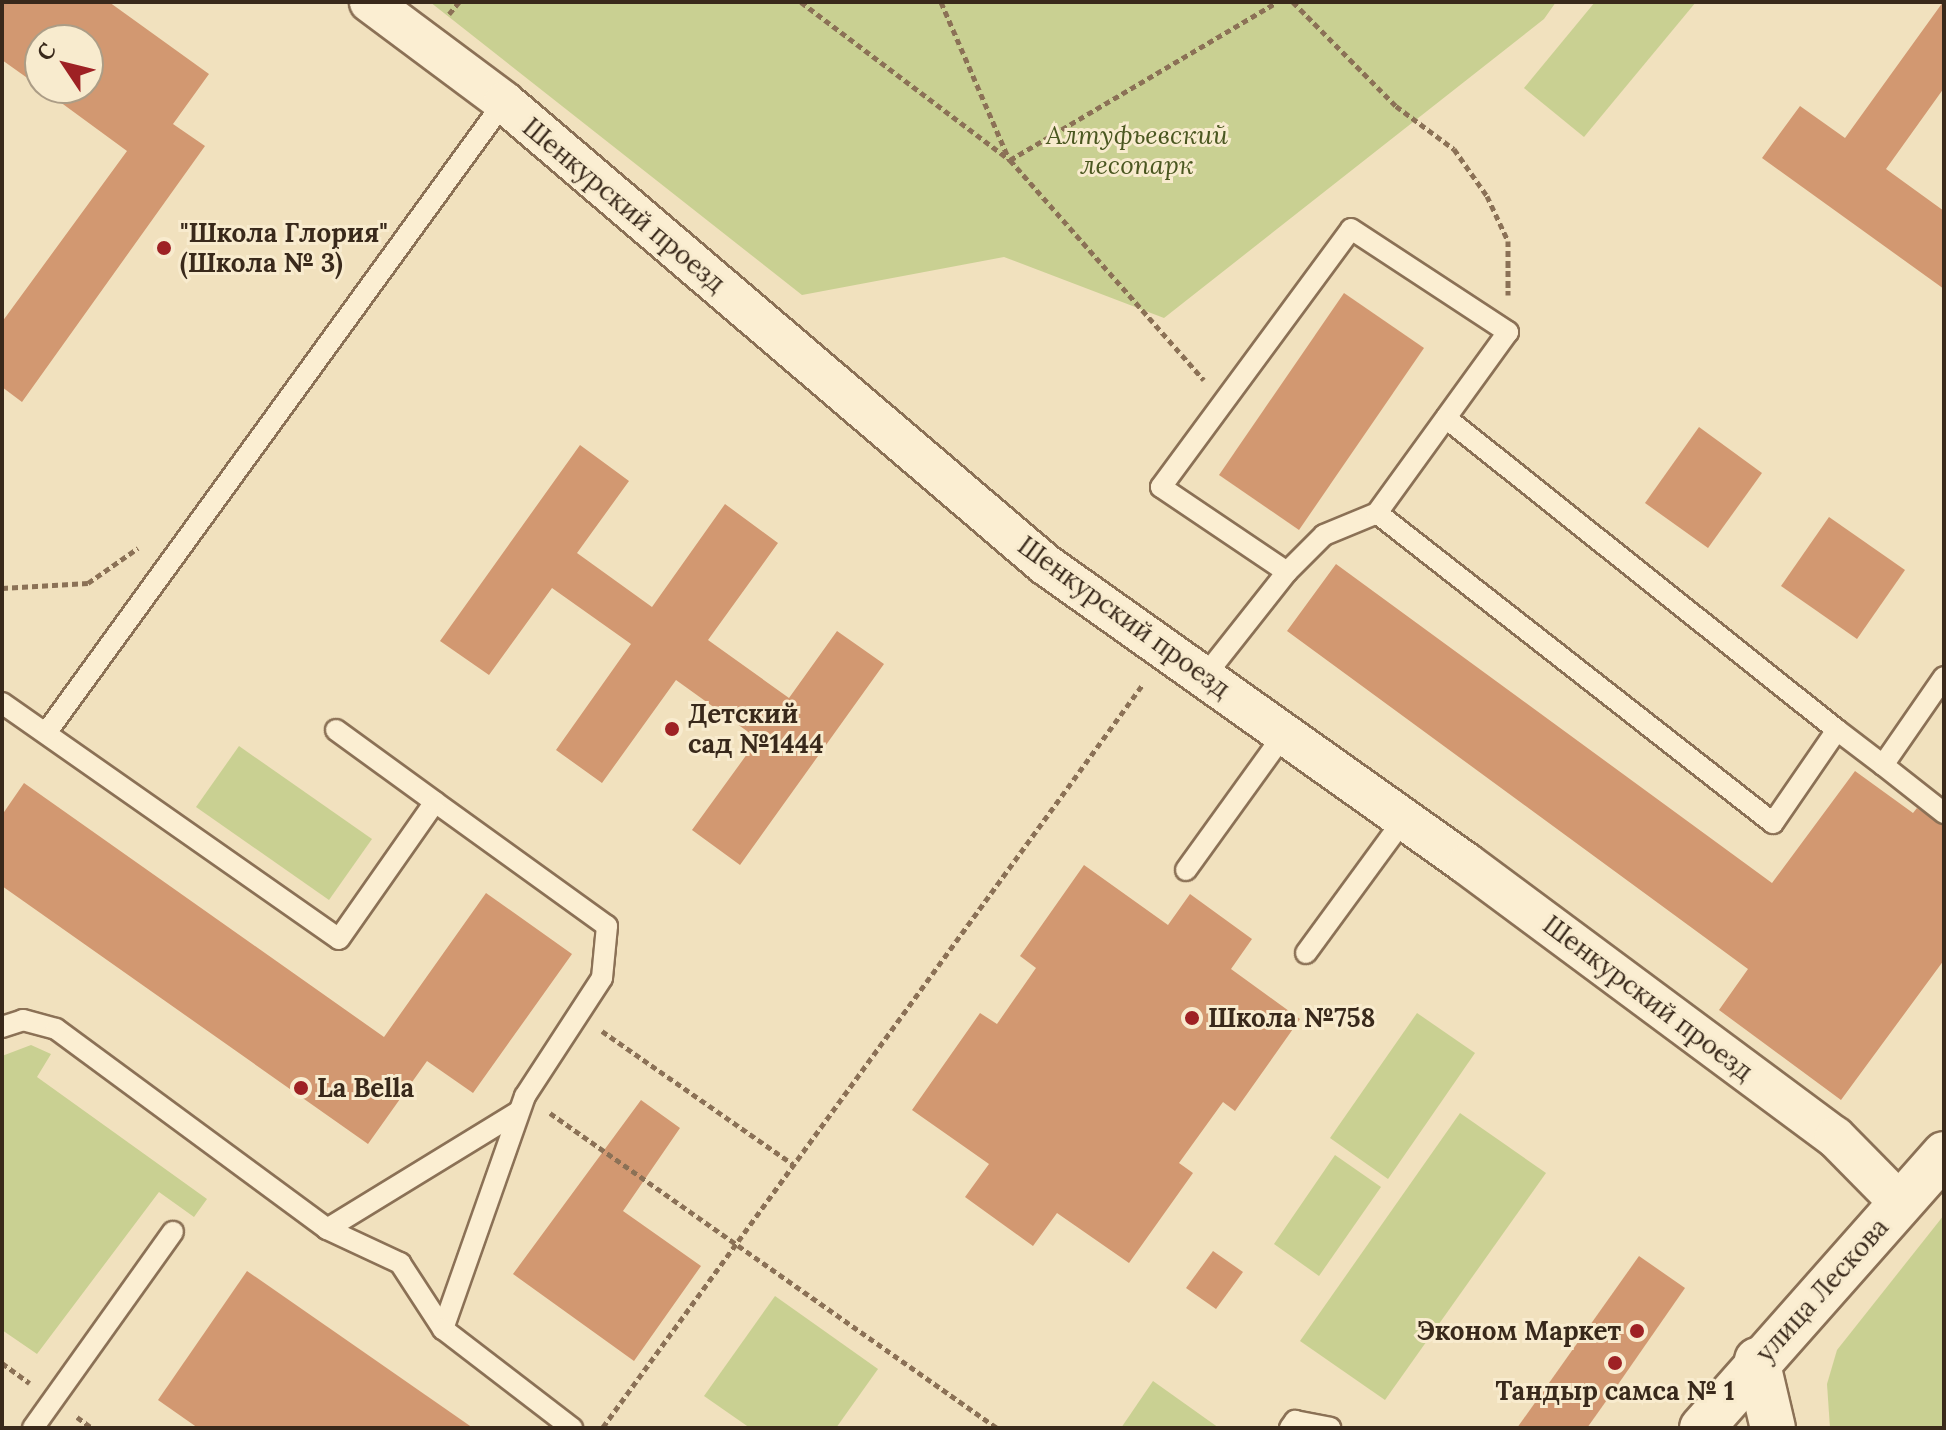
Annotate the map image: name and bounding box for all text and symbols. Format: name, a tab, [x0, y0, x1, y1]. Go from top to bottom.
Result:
north arrow	[24, 24, 104, 104]
text: С	[30, 37, 62, 66]
street label: Шенкурский проезд	[517, 111, 731, 299]
park label: Алтуфьевский лесопарк	[1046, 119, 1228, 180]
place label: "Школа Глория" (Школа № 3)	[180, 217, 388, 278]
marker: "Школа Глория" (Школа № 3)	[155, 239, 173, 257]
street label: Шенкурский проезд	[1012, 530, 1236, 704]
place label: Детский сад №1444	[688, 698, 824, 760]
marker: Детский сад №1444	[663, 720, 681, 738]
street label: Шенкурский проезд	[1537, 909, 1759, 1087]
place label: Школа №758	[1208, 1002, 1375, 1034]
marker: Школа №758	[1183, 1009, 1201, 1027]
place label: La Bella	[317, 1072, 414, 1104]
marker: La Bella	[292, 1079, 310, 1097]
street label: улица Лескова	[1749, 1212, 1895, 1368]
place label: Эконом Маркет	[1417, 1315, 1621, 1347]
marker: Эконом Маркет	[1628, 1322, 1646, 1340]
marker: Тандыр самса № 1	[1606, 1354, 1624, 1372]
place label: Тандыр самса № 1	[1496, 1375, 1734, 1407]

